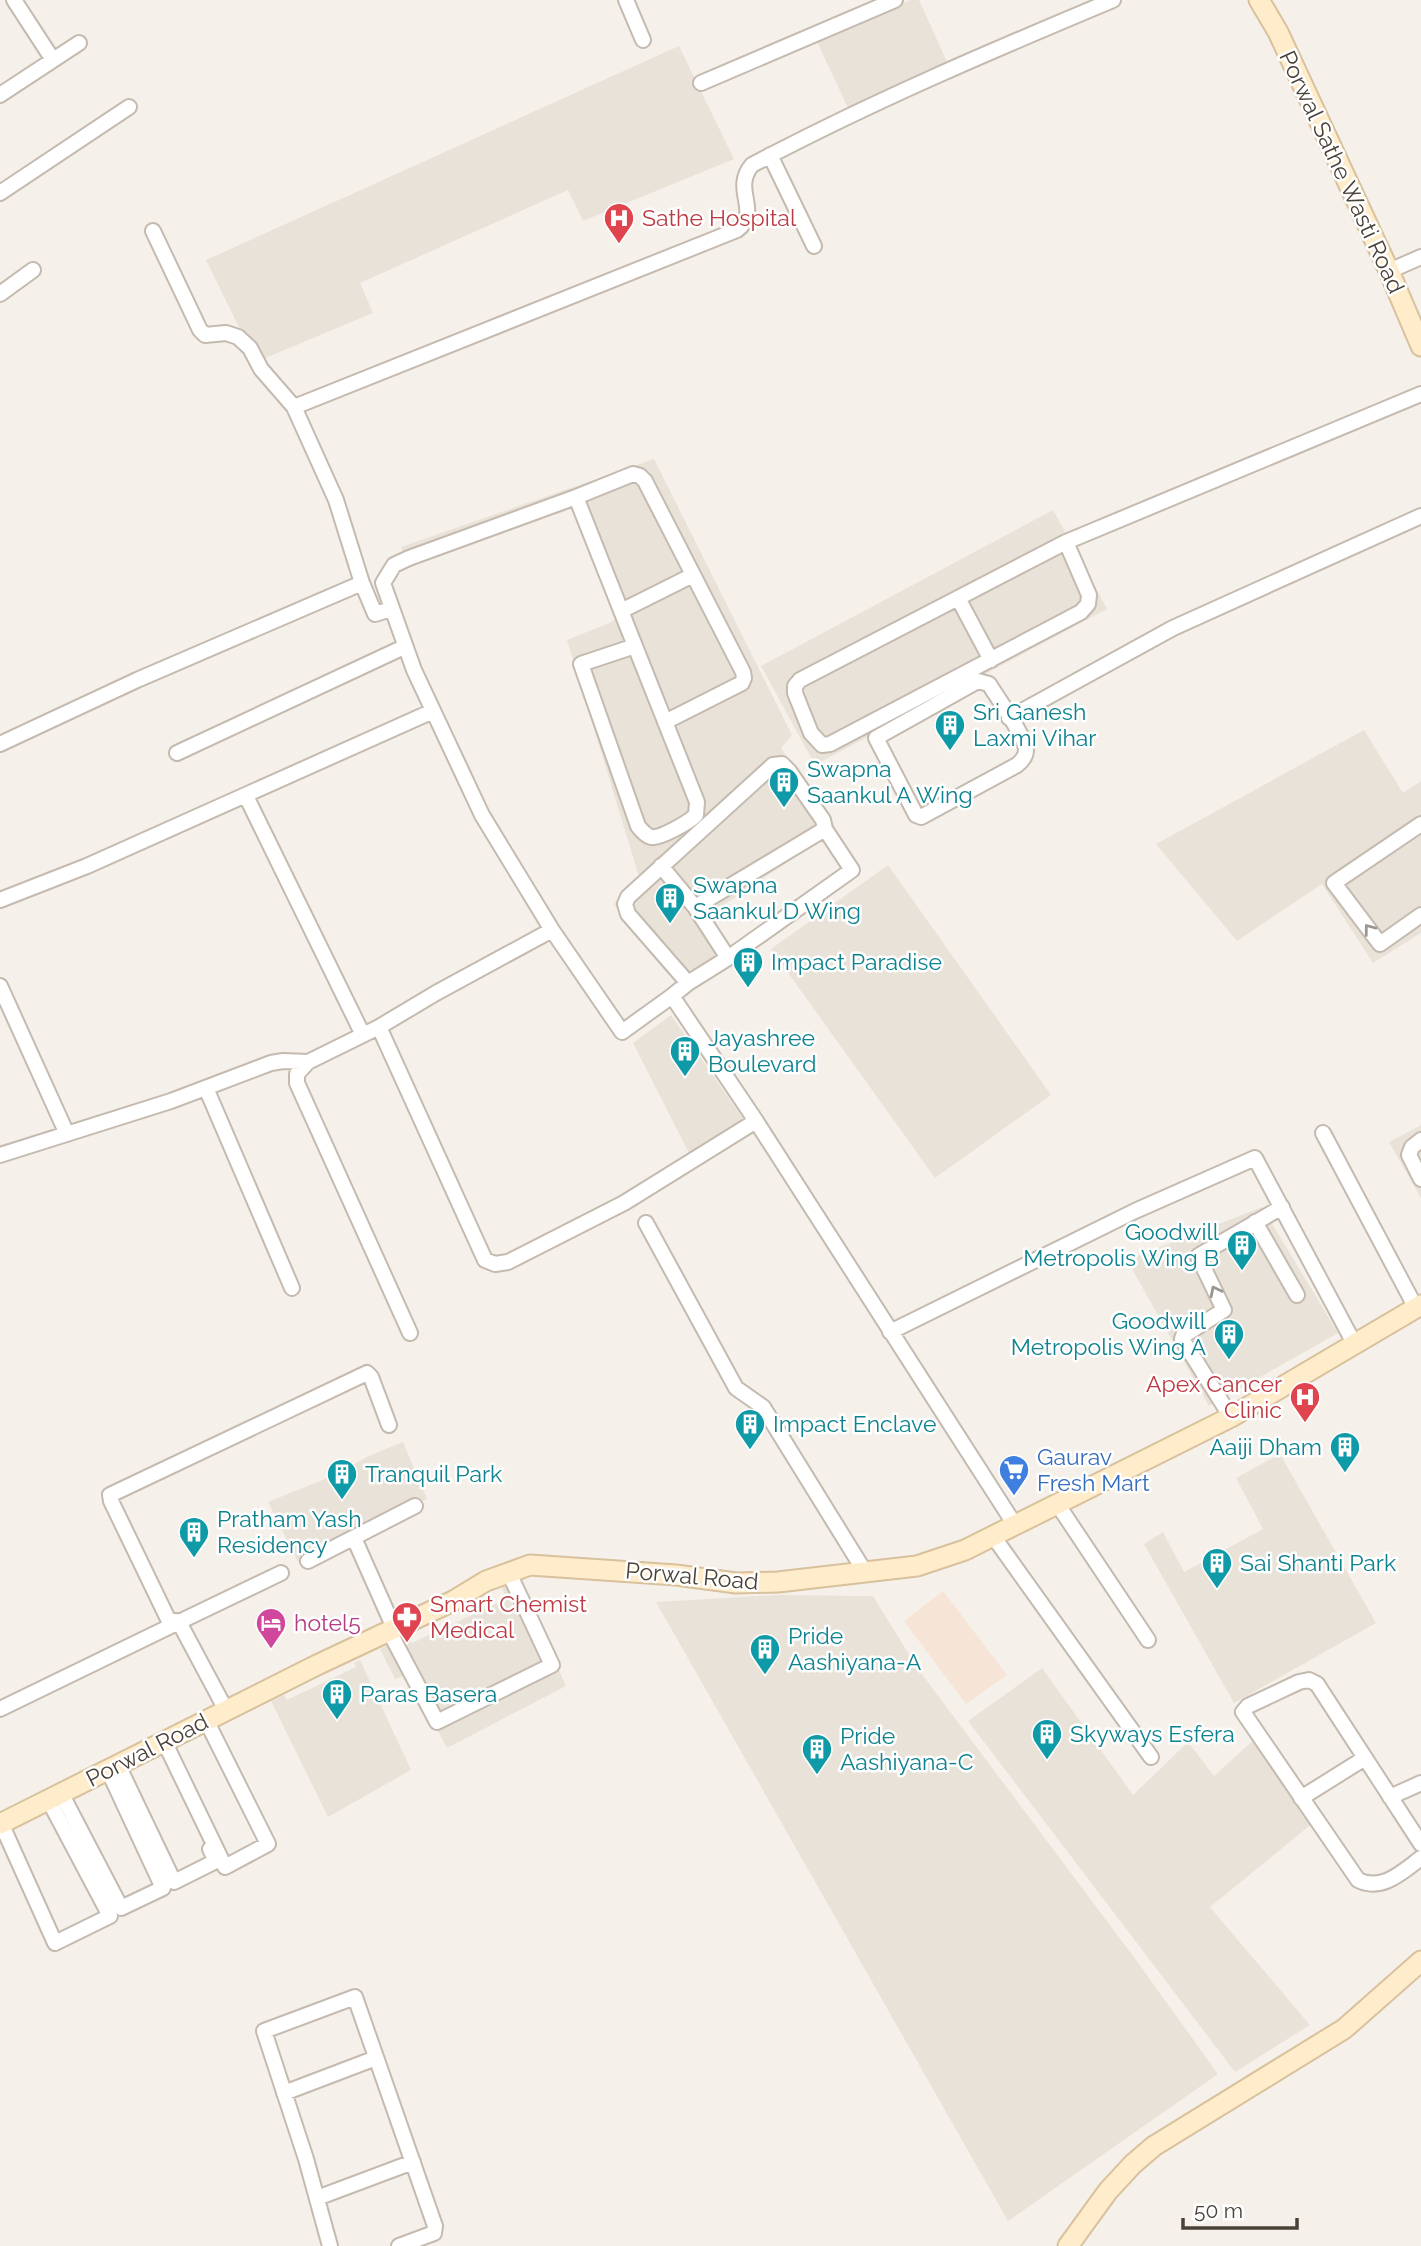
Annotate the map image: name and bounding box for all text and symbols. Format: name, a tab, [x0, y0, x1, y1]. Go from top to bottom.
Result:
street label: Porwal Sathe Wasti Road	[1274, 46, 1411, 297]
hospital icon: Sathe Hospital	[602, 201, 636, 245]
place label: Sathe Hospital	[642, 204, 797, 231]
place label: Sri Ganesh Laxmi Vihar	[973, 698, 1096, 751]
building icon: Sri Ganesh Laxmi Vihar	[933, 708, 967, 752]
place label: Swapna Saankul A Wing	[807, 755, 973, 808]
building icon: Swapna Saankul A Wing	[767, 765, 801, 809]
place label: Swapna Saankul D Wing	[693, 871, 861, 924]
building icon: Swapna Saankul D Wing	[653, 881, 687, 925]
one-way arrow	[1364, 925, 1377, 937]
building icon: Impact Paradise	[731, 945, 765, 989]
place label: Impact Paradise	[771, 948, 942, 975]
place label: Jayashree Boulevard	[708, 1024, 817, 1077]
building icon: Jayashree Boulevard	[668, 1034, 702, 1078]
place label: Goodwill Metropolis Wing B	[1023, 1218, 1220, 1271]
building icon: Goodwill Metropolis Wing B	[1225, 1228, 1259, 1272]
one-way arrow	[1210, 1286, 1224, 1298]
place label: Goodwill Metropolis Wing A	[1011, 1307, 1207, 1360]
building icon: Goodwill Metropolis Wing A	[1212, 1317, 1246, 1361]
place label: Apex Cancer Clinic	[1146, 1370, 1282, 1423]
hospital icon: Apex Cancer Clinic	[1288, 1380, 1322, 1424]
building icon: Impact Enclave	[733, 1407, 767, 1451]
place label: Impact Enclave	[773, 1410, 936, 1437]
building icon: Aaiji Dham	[1328, 1430, 1362, 1474]
place label: Aaiji Dham	[1210, 1433, 1322, 1460]
place label: Gaurav Fresh Mart	[1037, 1443, 1150, 1496]
supermarket icon: Gaurav Fresh Mart	[997, 1453, 1031, 1497]
building icon: Tranquil Park	[325, 1457, 359, 1501]
place label: Tranquil Park	[365, 1460, 502, 1487]
place label: Pratham Yash Residency	[217, 1505, 362, 1558]
building icon: Pratham Yash Residency	[177, 1515, 211, 1559]
building icon: Sai Shanti Park	[1200, 1546, 1234, 1590]
place label: Sai Shanti Park	[1240, 1549, 1396, 1576]
street label: Porwal Road	[624, 1556, 760, 1595]
place label: Smart Chemist Medical	[430, 1590, 587, 1643]
pharmacy icon: Smart Chemist Medical	[390, 1600, 424, 1644]
hotel icon: hotel5	[254, 1606, 288, 1650]
place label: hotel5	[294, 1609, 361, 1636]
place label: Pride Aashiyana-A	[788, 1622, 922, 1675]
building icon: Pride Aashiyana-A	[748, 1632, 782, 1676]
building icon: Paras Basera	[320, 1677, 354, 1721]
place label: Paras Basera	[360, 1680, 497, 1707]
street label: Porwal Road	[81, 1707, 212, 1792]
building icon: Skyways Esfera	[1030, 1717, 1064, 1761]
place label: Skyways Esfera	[1070, 1720, 1235, 1747]
place label: Pride Aashiyana-C	[840, 1722, 974, 1775]
building icon: Pride Aashiyana-C	[800, 1732, 834, 1776]
scale bar	[1183, 2186, 1297, 2230]
text: 50 m	[1194, 2198, 1243, 2223]

